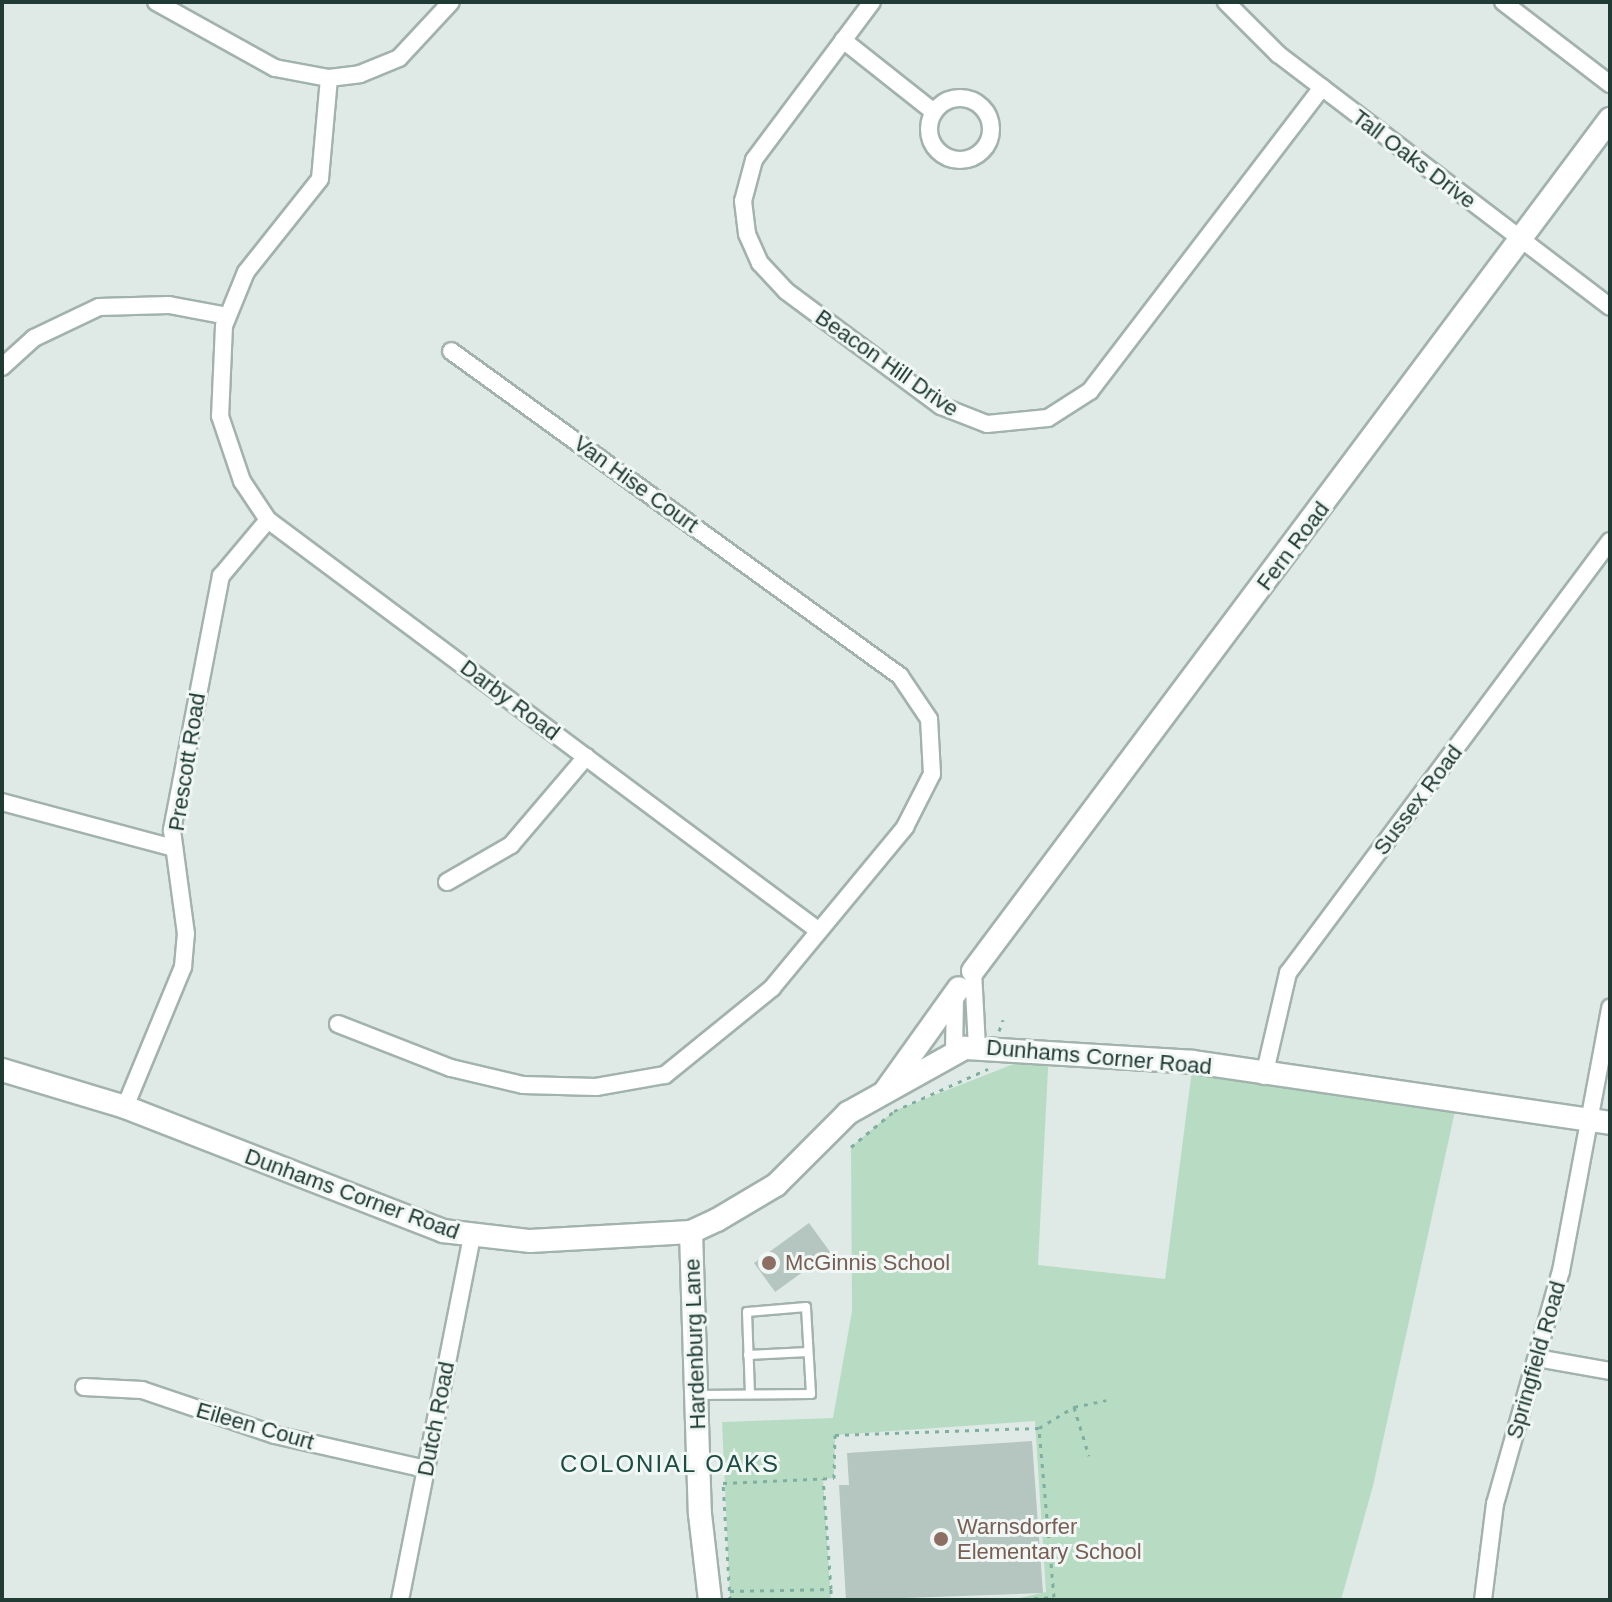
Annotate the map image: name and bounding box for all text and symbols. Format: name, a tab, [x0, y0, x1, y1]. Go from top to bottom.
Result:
street label: Tall Oaks Drive	[1347, 104, 1481, 214]
street label: Beacon Hill Drive	[810, 304, 964, 422]
street label: Van Hise Court	[569, 430, 703, 538]
street label: Fern Road	[1251, 497, 1335, 595]
street label: Darby Road	[455, 654, 565, 746]
street label: Prescott Road	[163, 691, 211, 833]
street label: Sussex Road	[1368, 740, 1468, 860]
street label: Dunhams Corner Road	[985, 1034, 1213, 1080]
street label: Dunhams Corner Road	[241, 1143, 463, 1245]
place label: McGinnis School	[785, 1250, 950, 1276]
marker: McGinnis School	[760, 1254, 778, 1272]
street label: Hardenburg Lane	[679, 1258, 711, 1430]
street label: Springfield Road	[1501, 1278, 1571, 1442]
street label: Dutch Road	[412, 1359, 460, 1479]
street label: Eileen Court	[193, 1397, 317, 1455]
district label: COLONIAL OAKS	[560, 1450, 780, 1478]
place label: Warnsdorfer Elementary School	[957, 1513, 1142, 1564]
marker: Warnsdorfer Elementary School	[932, 1530, 950, 1548]

